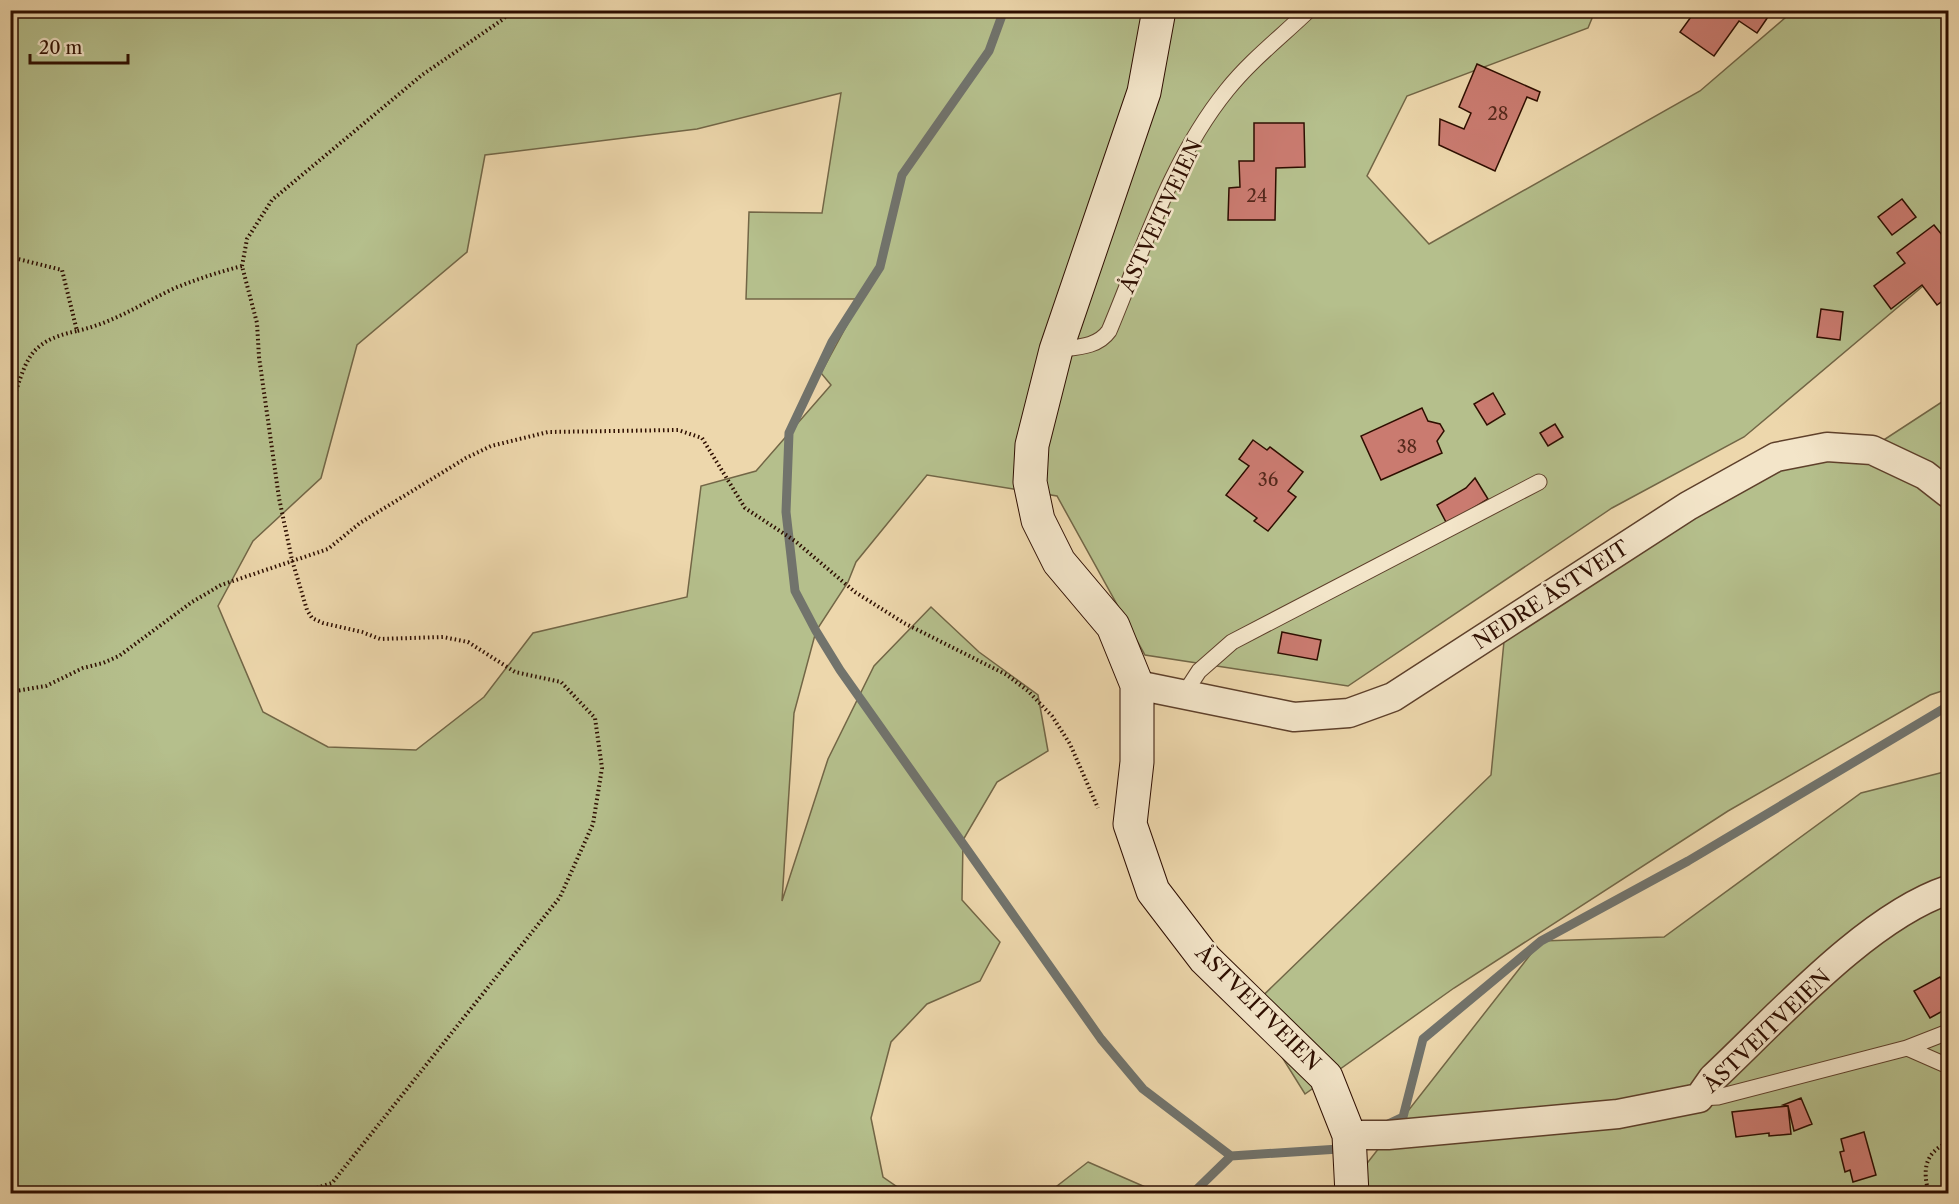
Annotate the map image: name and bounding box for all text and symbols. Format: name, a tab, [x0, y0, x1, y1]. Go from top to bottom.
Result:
scale bar	[30, 27, 128, 65]
text: 20 m	[39, 37, 83, 59]
house number: 28	[1487, 103, 1509, 125]
street label: ÅSTVEITVEIEN	[1114, 135, 1207, 297]
house number: 24	[1247, 185, 1267, 207]
house number: 38	[1397, 436, 1417, 458]
house number: 36	[1258, 469, 1278, 491]
street label: NEDRE ÅSTVEIT	[1468, 535, 1633, 654]
street label: ÅSTVEITVEIEN	[1190, 939, 1326, 1075]
street label: ÅSTVEITVEIEN	[1697, 964, 1835, 1098]

